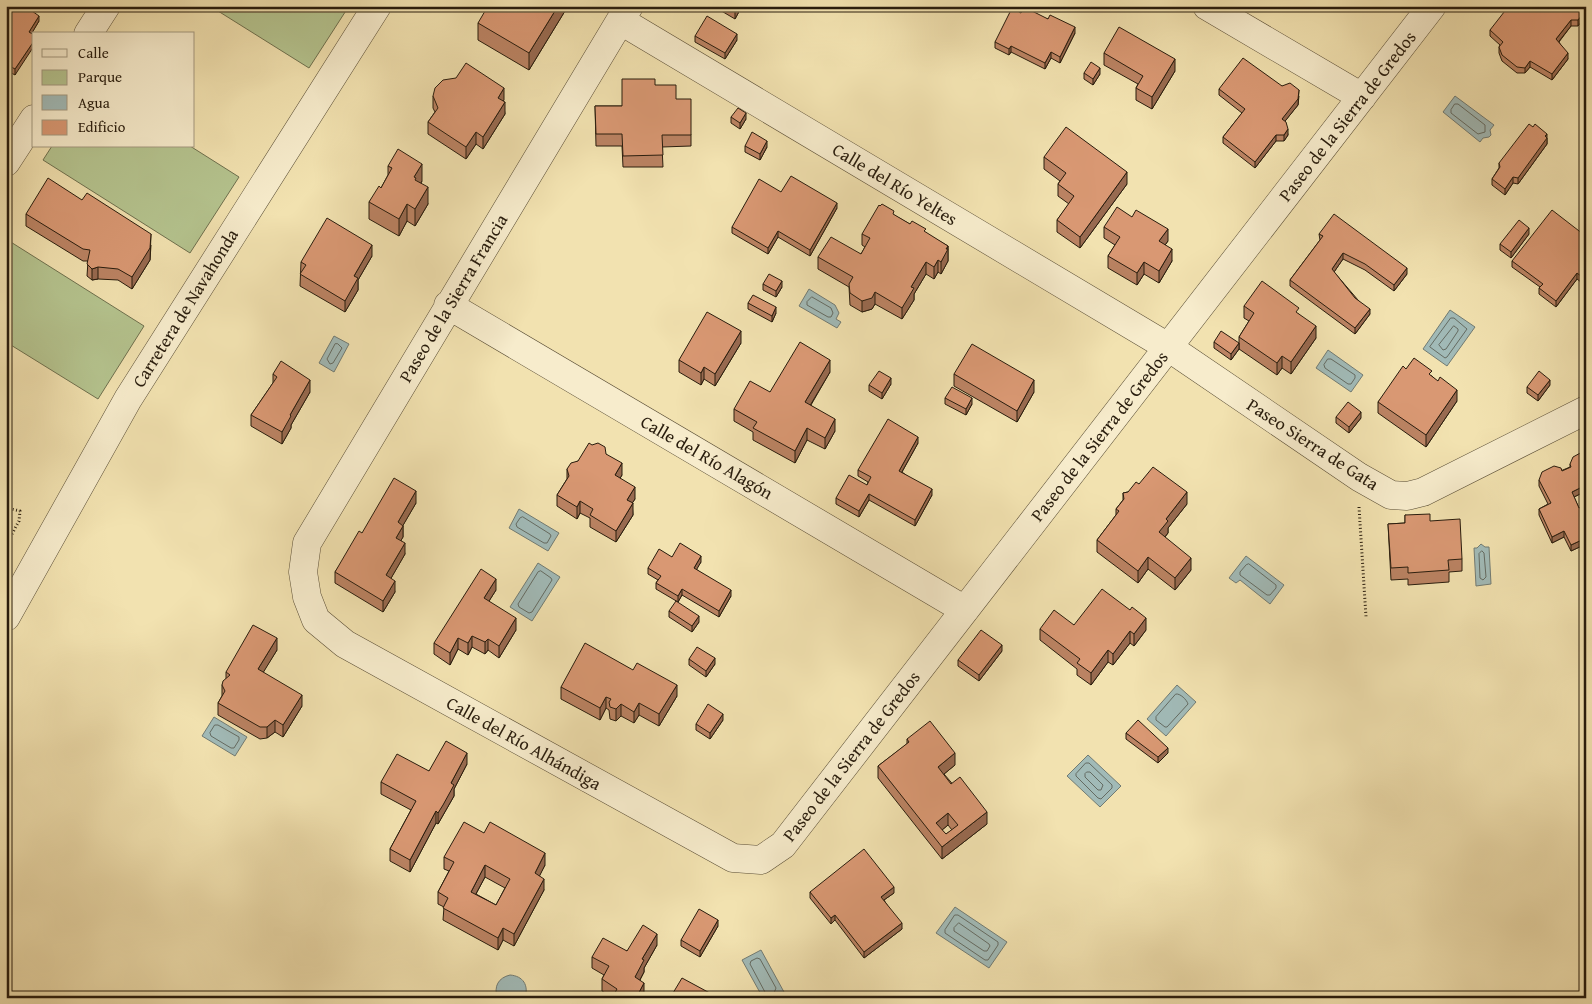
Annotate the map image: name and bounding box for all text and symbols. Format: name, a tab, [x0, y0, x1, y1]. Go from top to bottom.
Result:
street label: Paseo de la Sierra de Gredos	[1272, 25, 1422, 207]
legend	[32, 32, 195, 148]
text: Calle	[78, 42, 109, 63]
text: Parque	[78, 66, 122, 87]
text: Agua	[78, 92, 110, 113]
text: Edificio	[78, 116, 126, 137]
street label: Calle del Río Yeltes	[827, 136, 963, 232]
street label: Paseo de la Sierra Francia	[392, 208, 514, 387]
street label: Carretera de Navahonda	[125, 223, 245, 393]
street label: Paseo de la Sierra de Gredos	[1024, 345, 1174, 527]
street label: Paseo Sierra de Gata	[1242, 391, 1385, 497]
street label: Calle del Río Alagón	[636, 408, 778, 506]
street label: Paseo de la Sierra de Gredos	[776, 665, 926, 847]
street label: Calle del Río Alhándiga	[442, 689, 607, 797]

